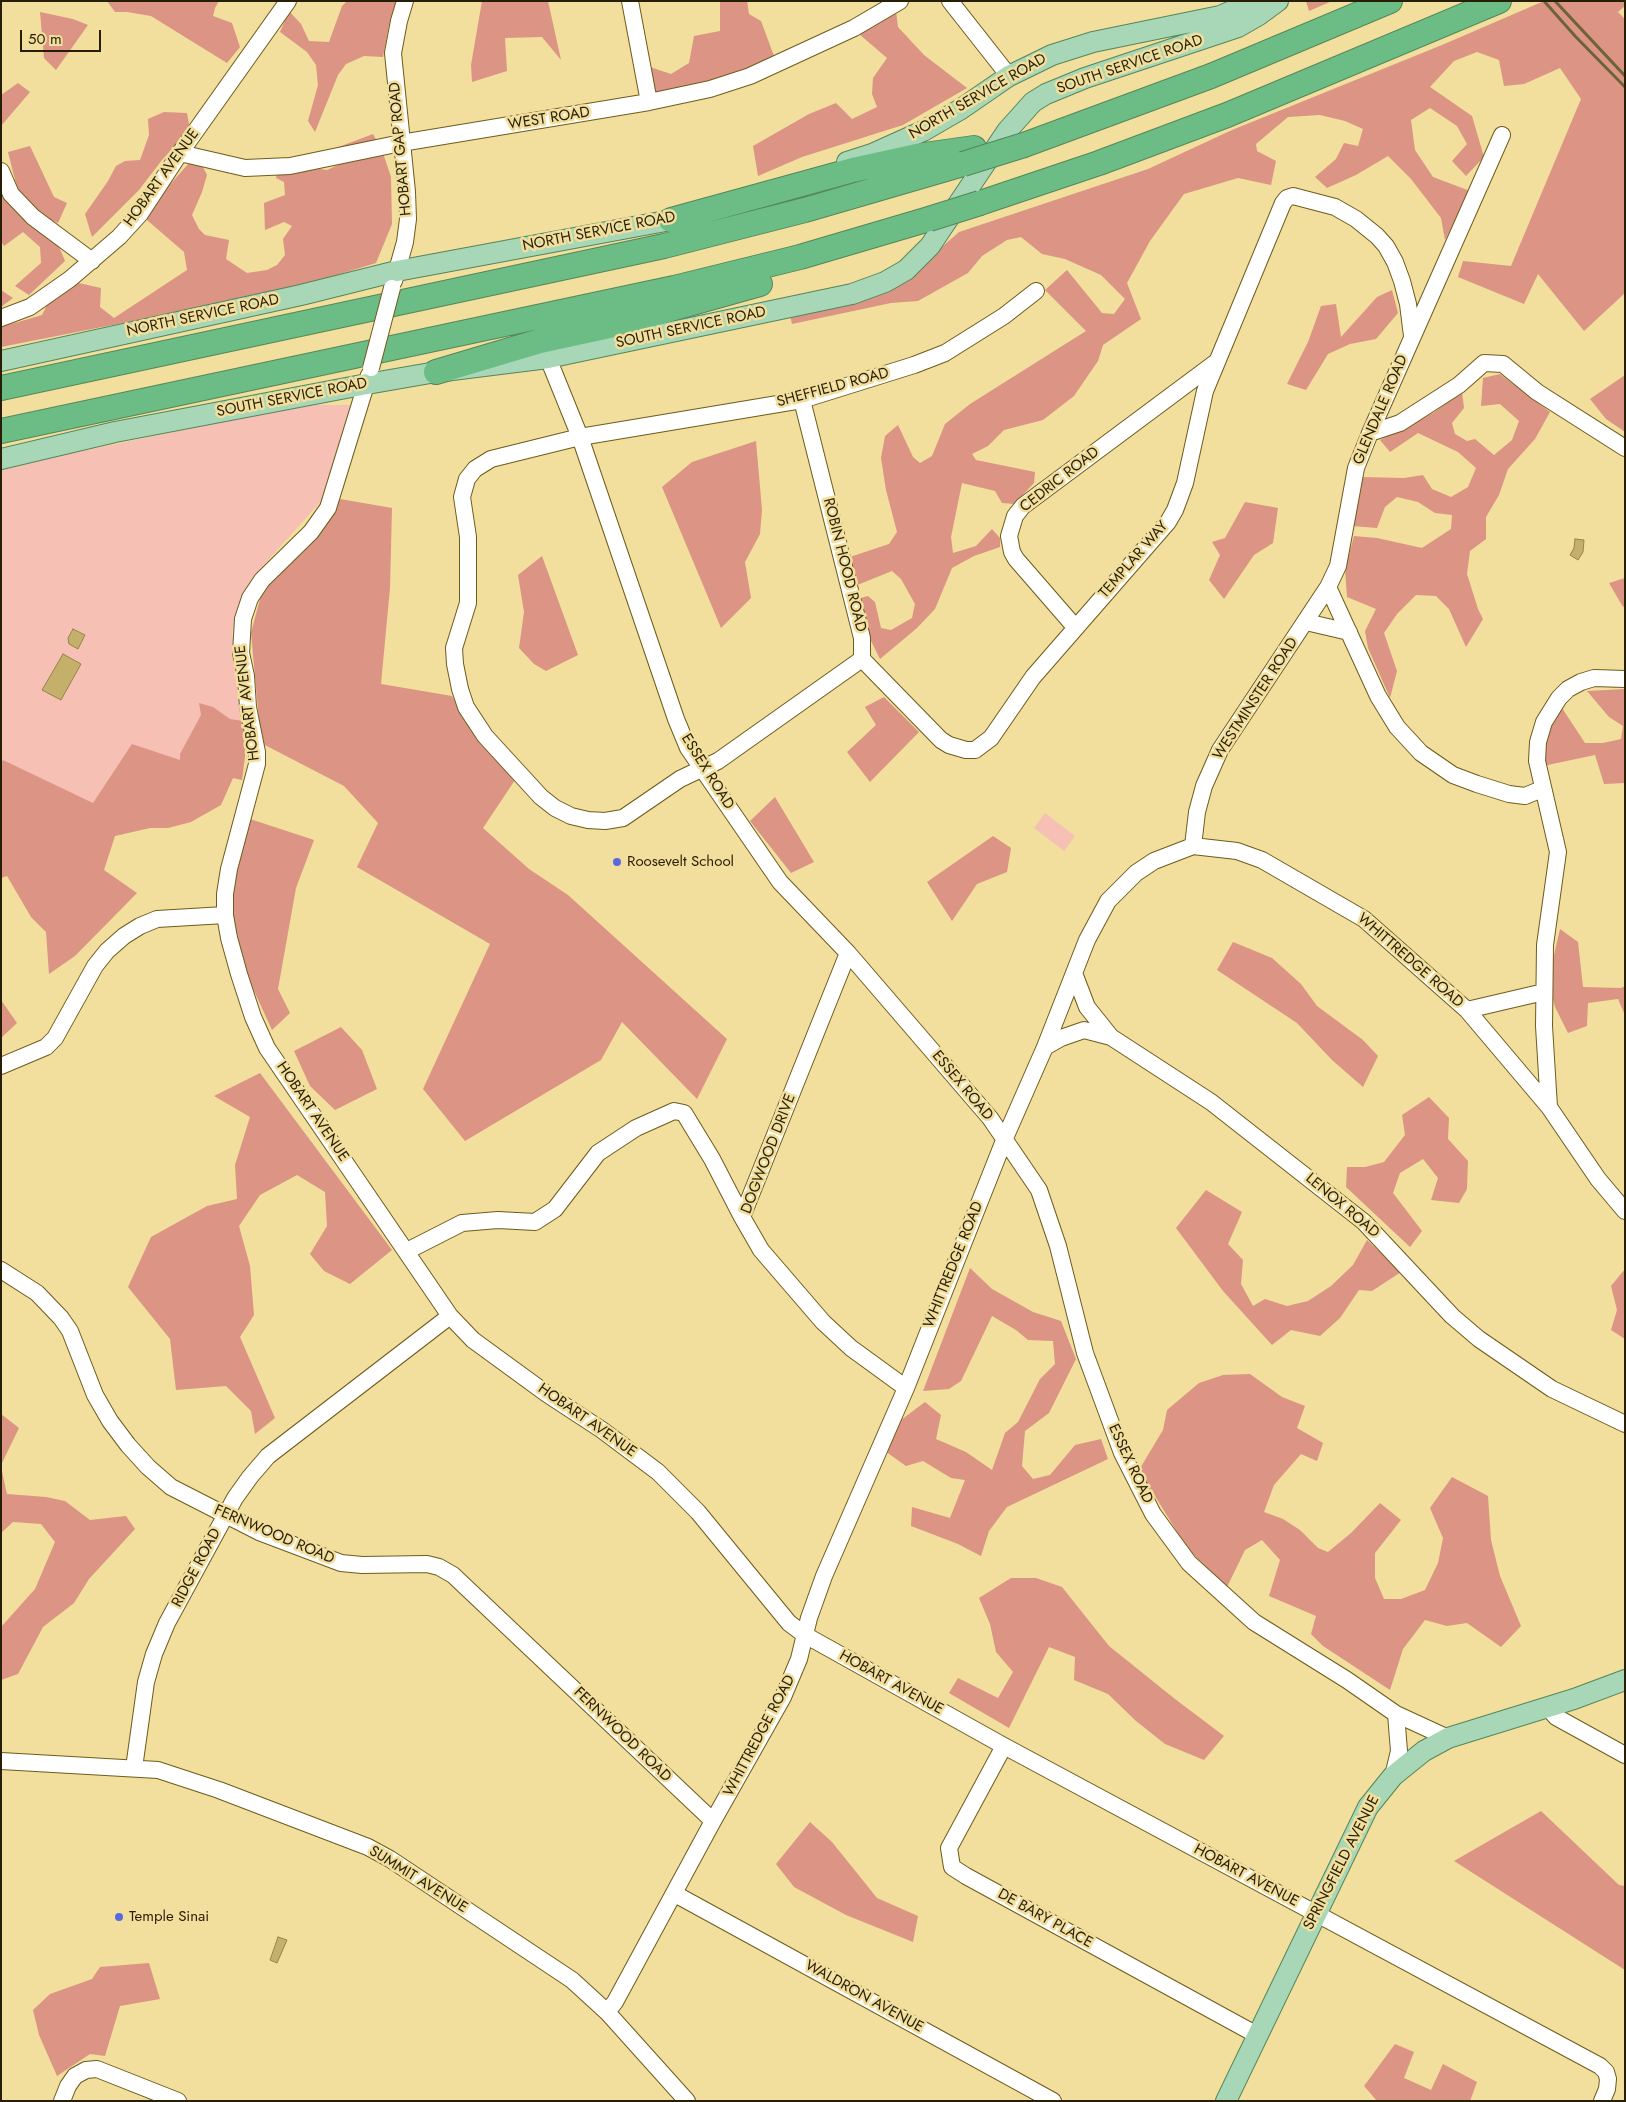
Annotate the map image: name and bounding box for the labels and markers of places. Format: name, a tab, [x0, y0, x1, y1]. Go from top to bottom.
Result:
place label: Roosevelt School	[627, 853, 734, 871]
marker: Roosevelt School	[611, 856, 623, 868]
place label: Temple Sinai	[129, 1908, 209, 1926]
marker: Temple Sinai	[113, 1911, 125, 1923]

